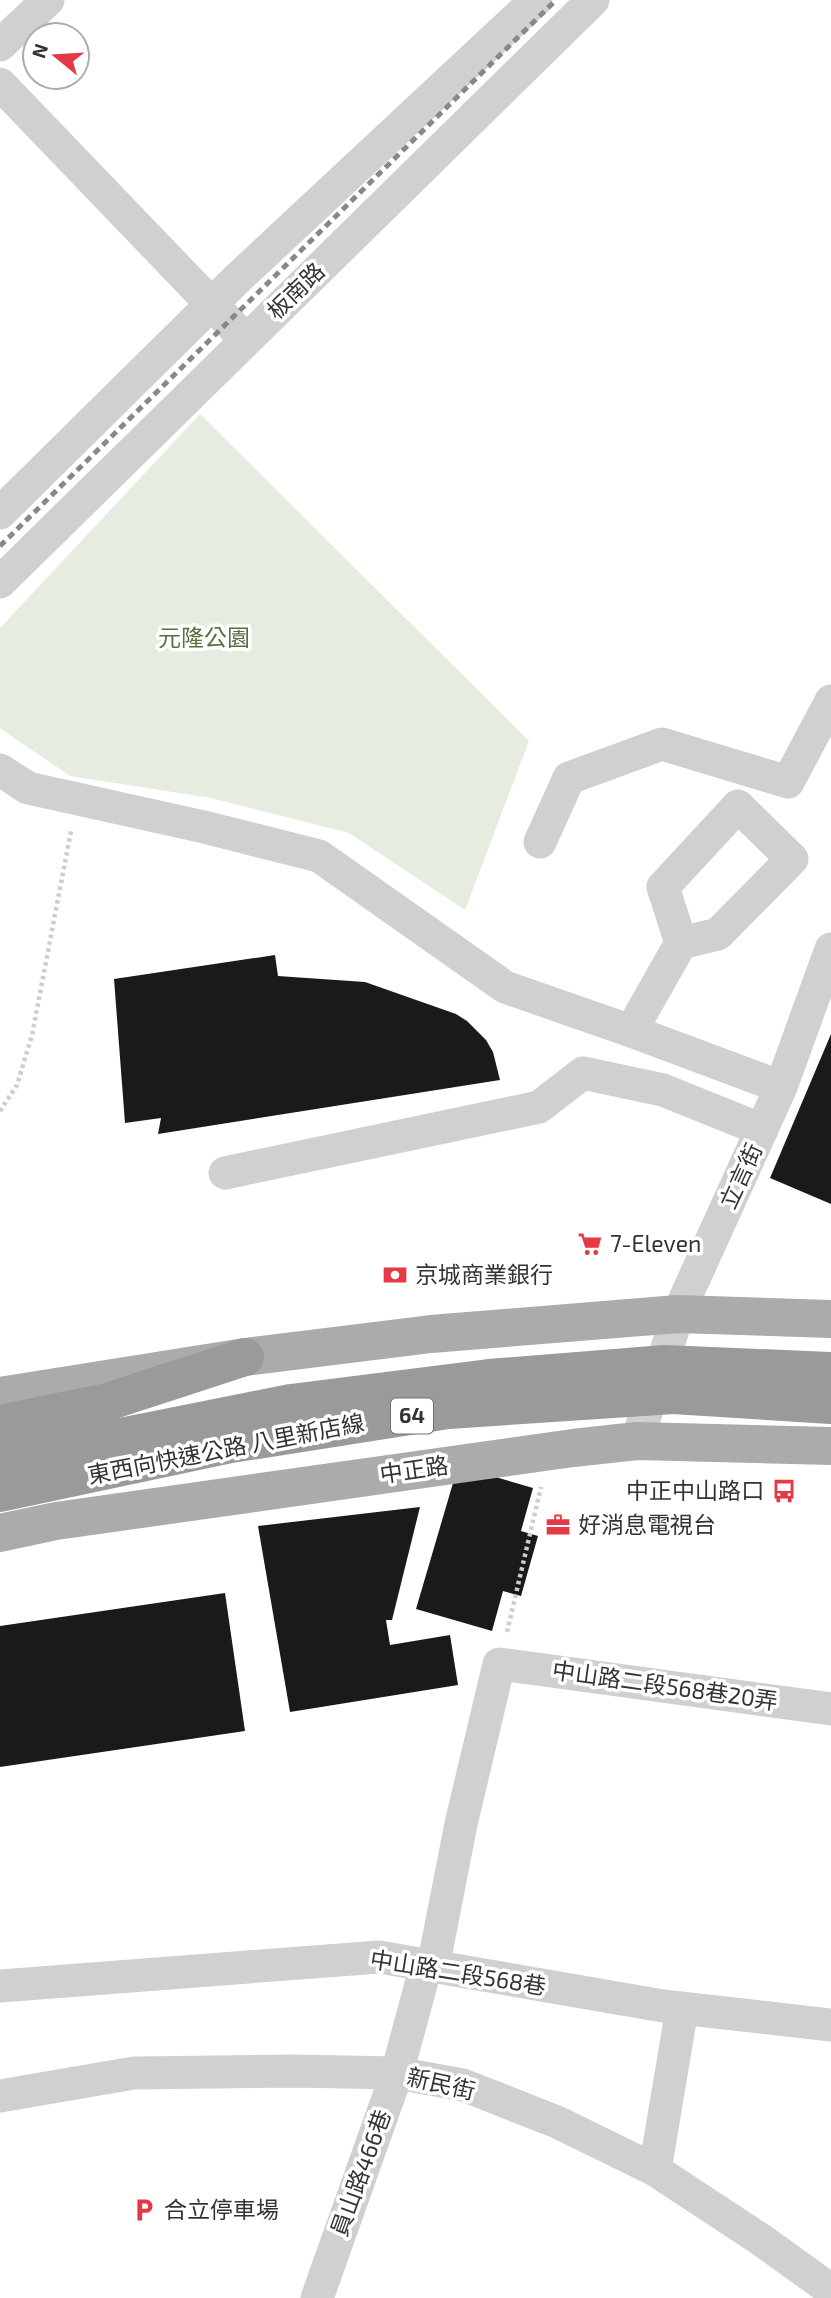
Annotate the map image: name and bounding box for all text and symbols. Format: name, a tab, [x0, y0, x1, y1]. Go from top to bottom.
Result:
north arrow	[21, 21, 91, 91]
text: N	[26, 41, 52, 61]
street label: 板南路	[261, 256, 330, 324]
park label: 元隆公園	[158, 623, 250, 651]
street label: 立言街	[713, 1138, 767, 1213]
place label: 7-Eleven	[610, 1229, 701, 1257]
supermarket icon: 7-Eleven	[576, 1230, 604, 1258]
place label: 京城商業銀行	[415, 1260, 553, 1288]
bank icon: 京城商業銀行	[381, 1261, 409, 1289]
road number: 64	[391, 1398, 433, 1434]
street label: 東西向快速公路 八里新店線	[85, 1407, 366, 1489]
street label: 中正路	[378, 1450, 450, 1488]
place label: 中正中山路口	[626, 1476, 764, 1504]
bus stop icon: 中正中山路口	[770, 1477, 798, 1505]
place label: 好消息電視台	[578, 1510, 716, 1538]
office icon: 好消息電視台	[544, 1511, 572, 1539]
street label: 中山路二段568巷20弄	[551, 1655, 780, 1715]
street label: 中山路二段568巷	[368, 1944, 548, 2000]
street label: 新民街	[404, 2062, 478, 2104]
street label: 員山路466巷	[324, 2106, 396, 2240]
place label: 合立停車場	[164, 2195, 279, 2223]
parking icon: 合立停車場	[130, 2196, 158, 2224]

